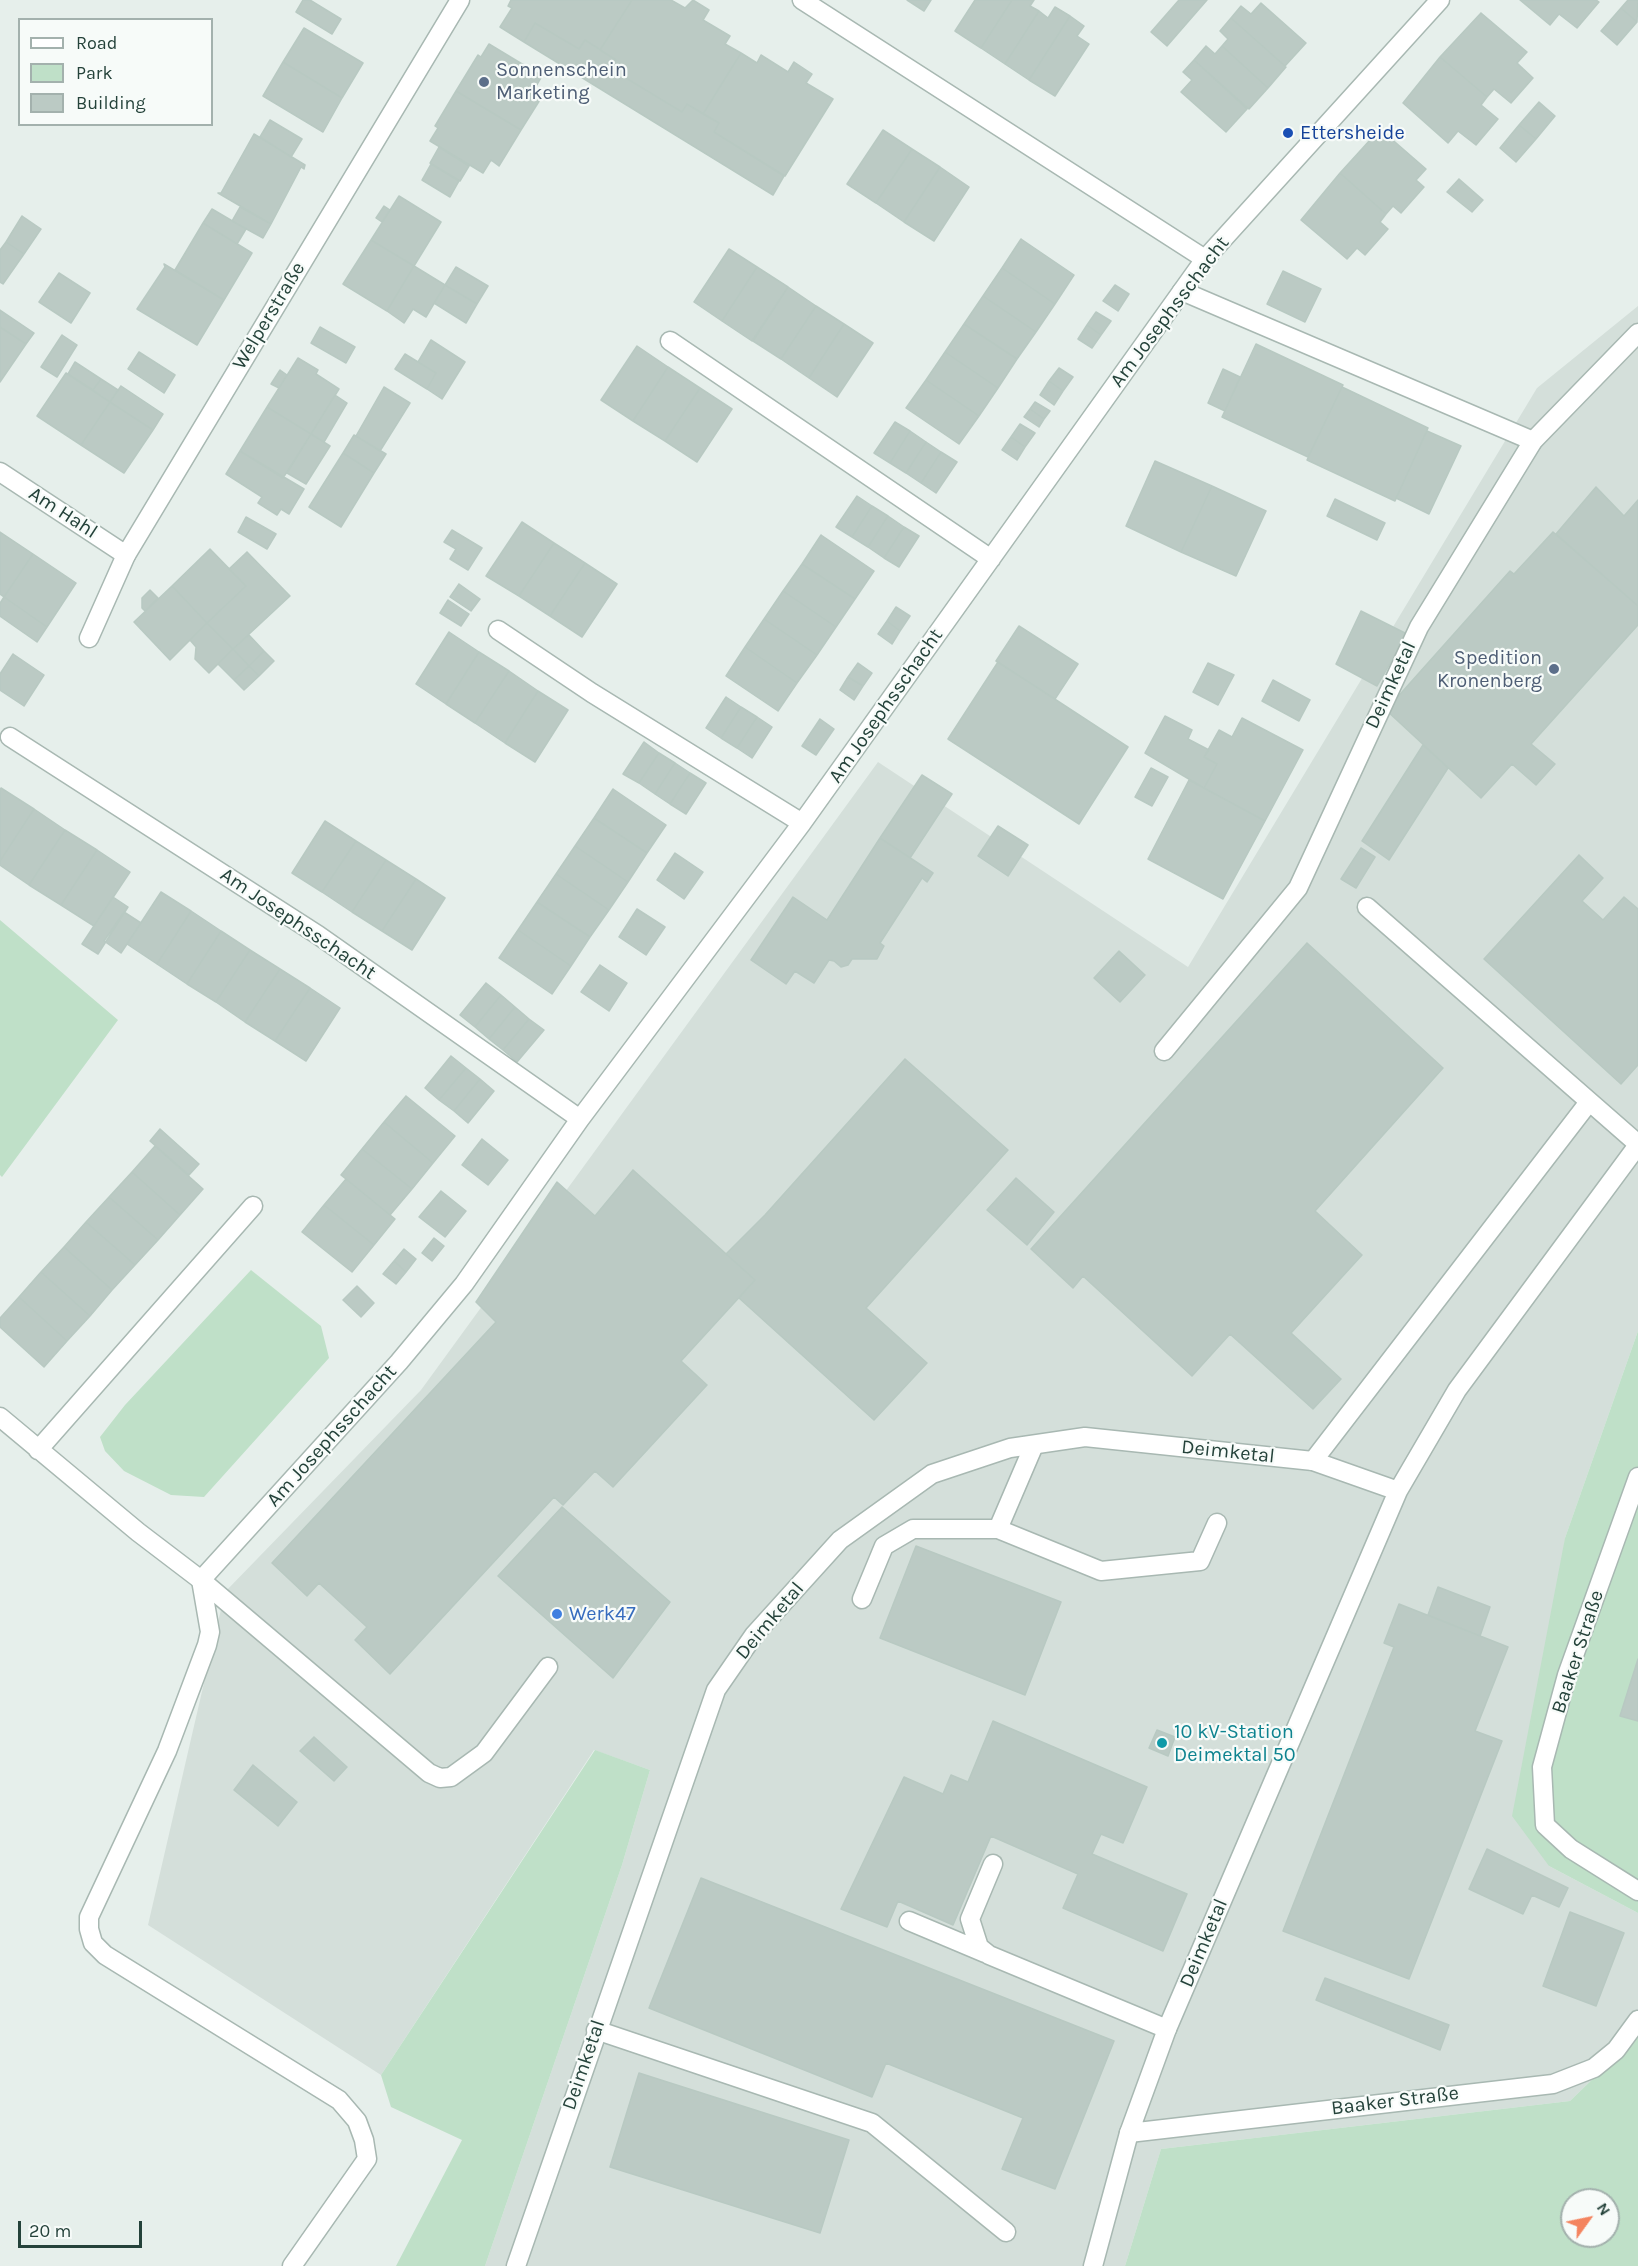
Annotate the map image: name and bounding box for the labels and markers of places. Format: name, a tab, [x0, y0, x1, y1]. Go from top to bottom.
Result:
place label: Sonnenschein Marketing	[496, 58, 627, 105]
marker: Sonnenschein Marketing	[477, 75, 491, 89]
place label: Ettersheide	[1300, 121, 1405, 145]
marker: Ettersheide	[1281, 126, 1295, 140]
place label: Spedition Kronenberg	[1437, 646, 1542, 693]
marker: Spedition Kronenberg	[1547, 662, 1561, 676]
place label: Werk47	[569, 1602, 636, 1626]
marker: Werk47	[550, 1607, 564, 1621]
place label: 10 kV-Station Deimektal 50	[1174, 1720, 1296, 1767]
marker: 10 kV-Station Deimektal 50	[1155, 1736, 1169, 1750]

